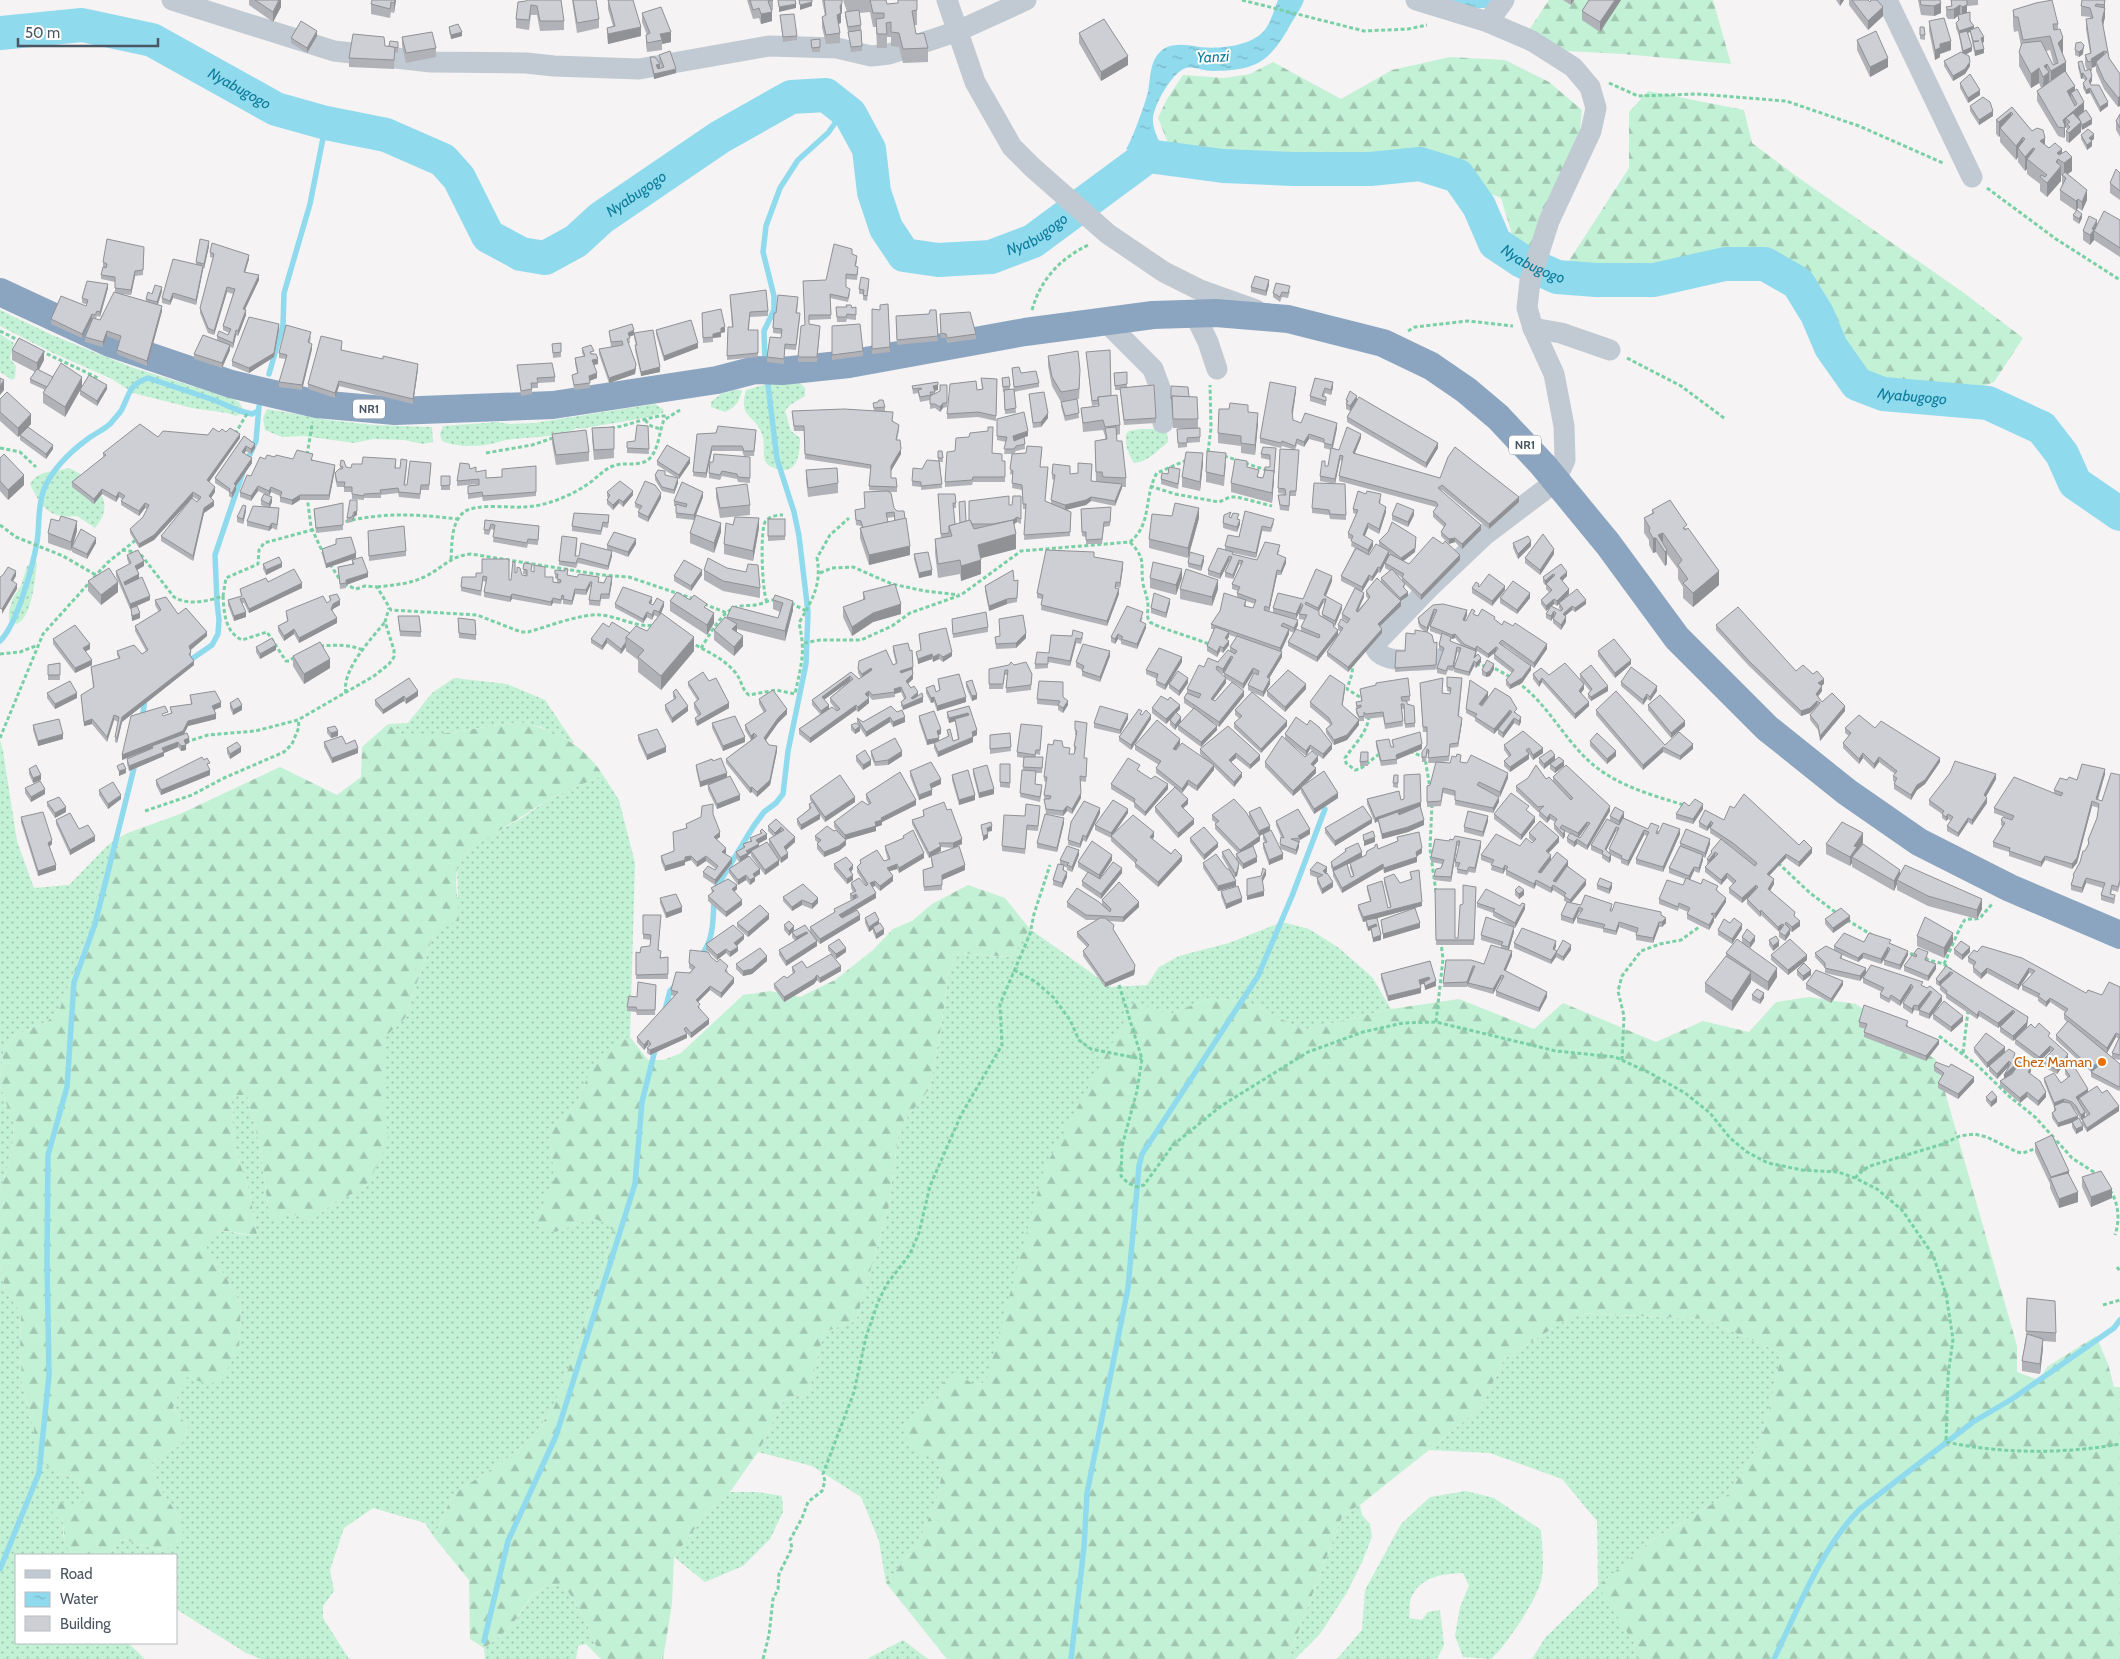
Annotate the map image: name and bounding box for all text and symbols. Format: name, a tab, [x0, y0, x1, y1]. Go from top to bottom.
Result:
scale bar	[18, 15, 158, 47]
text: 50 m	[25, 24, 60, 42]
water label: Yanzi	[1196, 47, 1231, 67]
water label: Nyabugogo	[205, 64, 274, 113]
water label: Nyabugogo	[603, 167, 670, 221]
water label: Nyabugogo	[1004, 209, 1072, 259]
water label: Nyabugogo	[1498, 241, 1565, 287]
water label: Nyabugogo	[1875, 384, 1948, 408]
road number: NR1	[353, 399, 385, 418]
road number: NR1	[1509, 436, 1541, 454]
place label: Chez Maman	[2014, 1053, 2092, 1071]
marker: Chez Maman	[2096, 1056, 2108, 1068]
legend	[15, 1554, 178, 1644]
text: Road	[60, 1565, 93, 1583]
text: Water	[60, 1590, 98, 1608]
text: Building	[60, 1615, 111, 1633]

